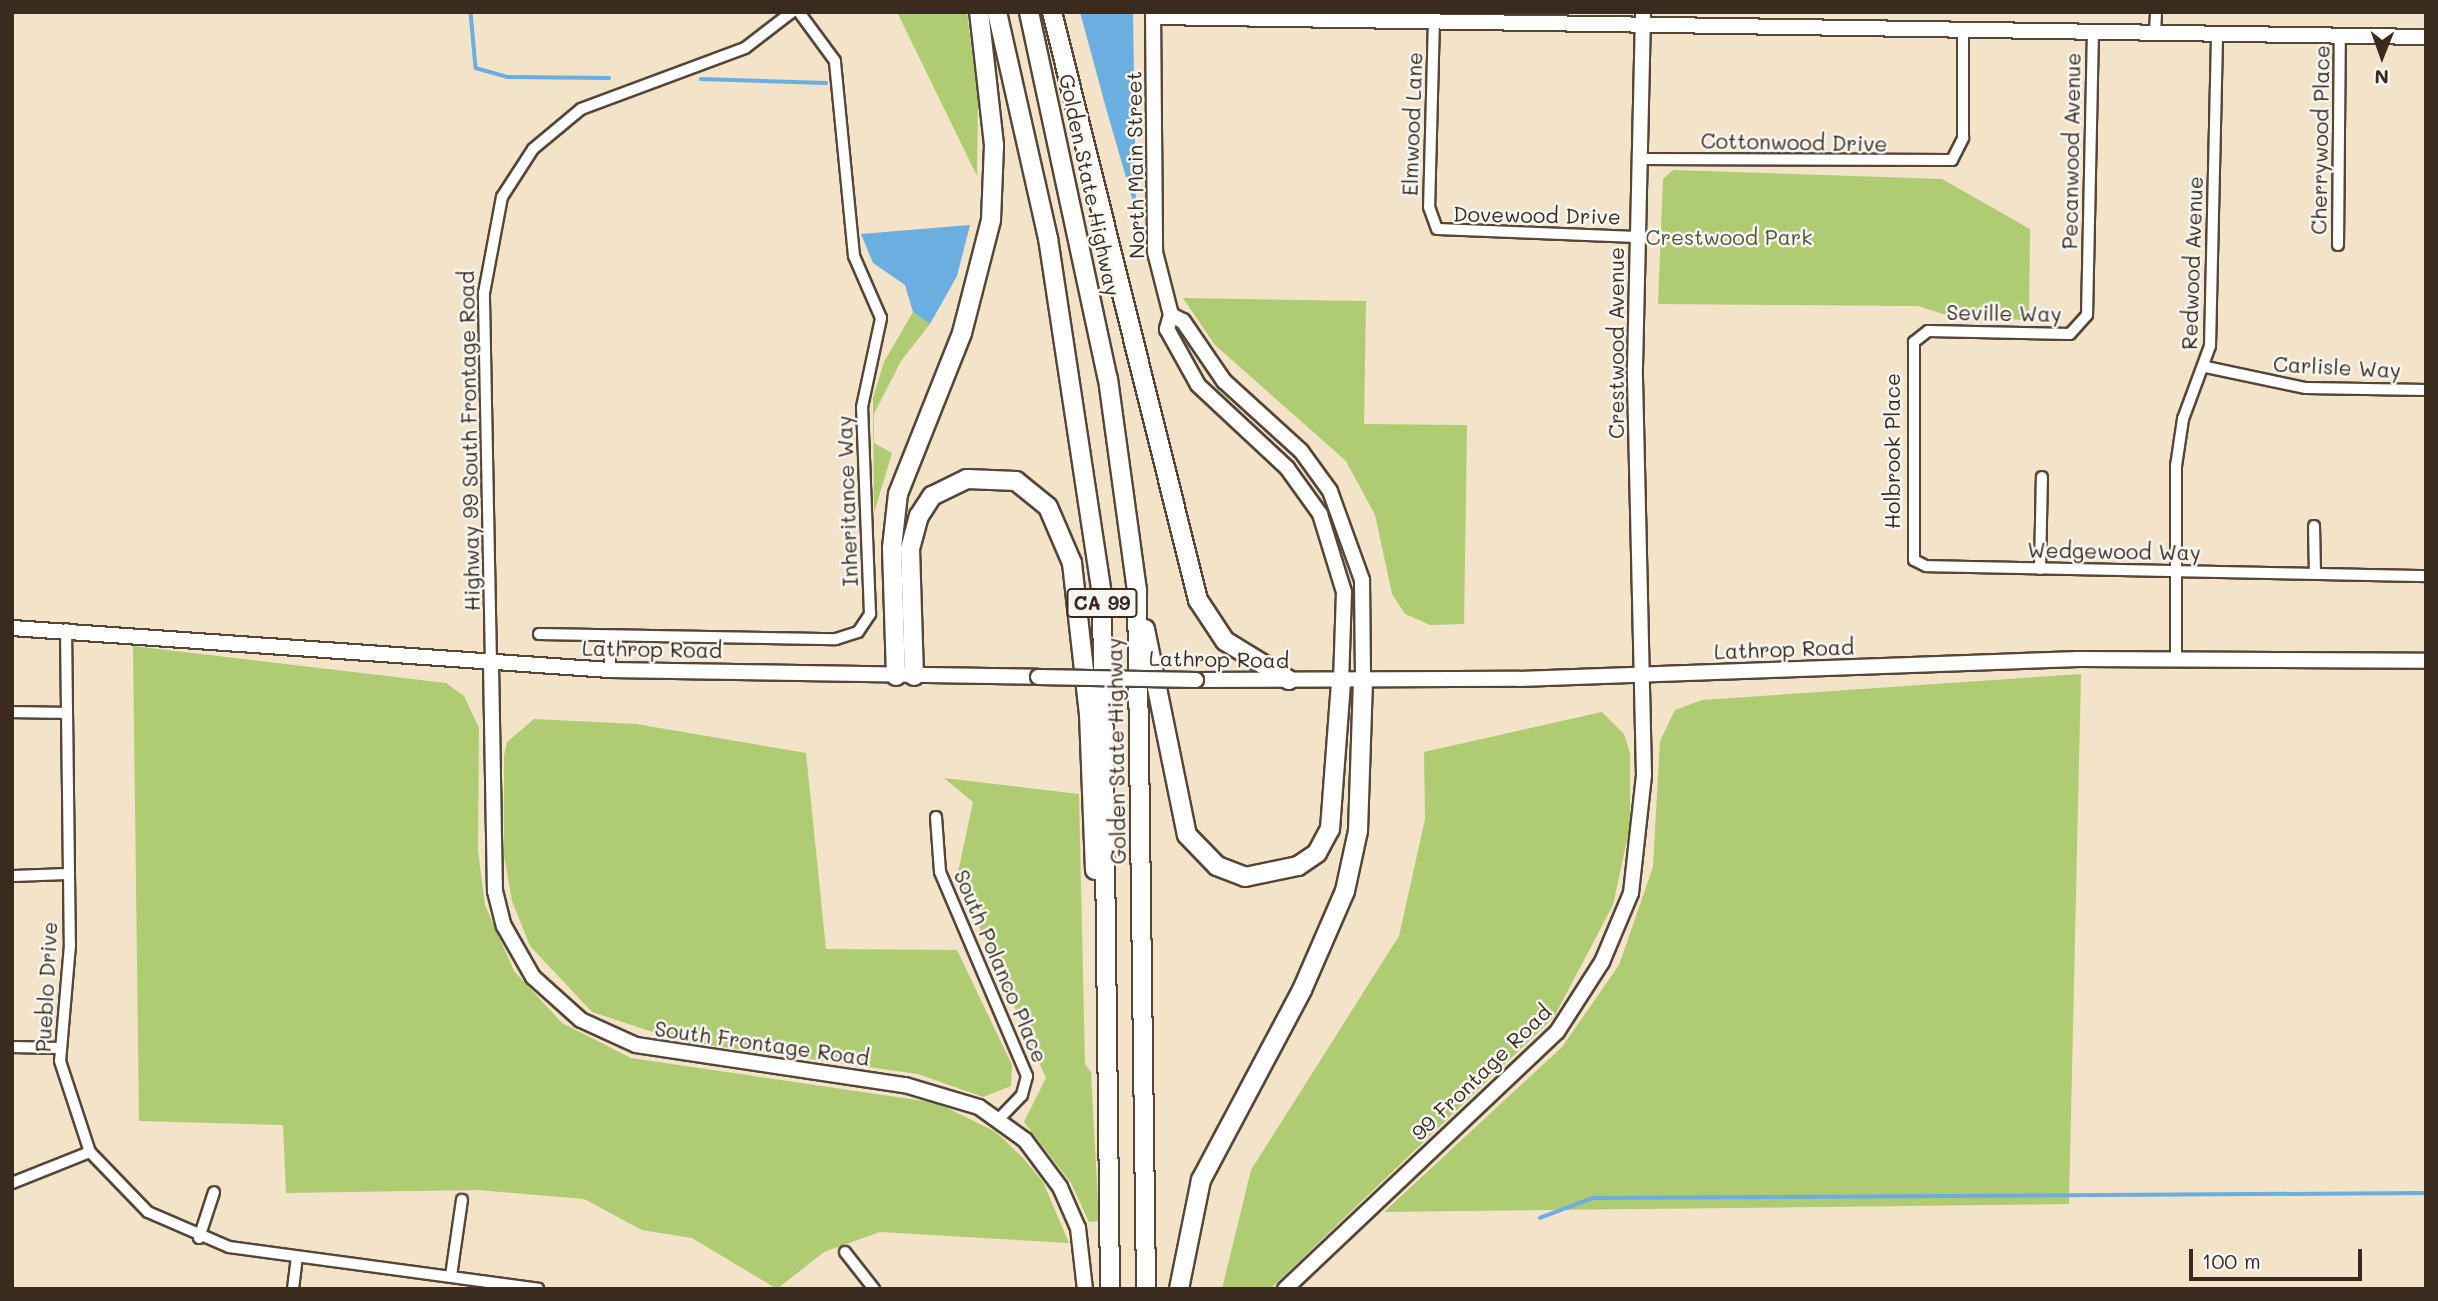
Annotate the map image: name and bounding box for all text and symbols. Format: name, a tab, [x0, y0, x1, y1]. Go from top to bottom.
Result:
north arrow	[2347, 21, 2417, 91]
street label: Cherrywood Place	[2306, 45, 2334, 235]
street label: Elmwood Lane	[1397, 52, 1427, 196]
street label: Pecanwood Avenue	[2057, 52, 2085, 250]
text: N	[2374, 65, 2389, 90]
street label: Golden State Highway	[1054, 71, 1126, 299]
street label: North Main Street	[1121, 71, 1149, 259]
street label: Cottonwood Drive	[1700, 128, 1888, 156]
street label: Redwood Avenue	[2176, 176, 2208, 350]
street label: Dovewood Drive	[1453, 201, 1621, 229]
park label: Crestwood Park	[1646, 224, 1812, 250]
street label: Crestwood Avenue	[1603, 247, 1629, 439]
street label: Highway 99 South Frontage Road	[453, 271, 485, 611]
street label: Seville Way	[1946, 299, 2062, 327]
street label: Carlisle Way	[2272, 351, 2402, 383]
street label: Holbrook Place	[1879, 373, 1905, 529]
street label: Inheritance Way	[831, 415, 863, 587]
street label: Wedgewood Way	[2027, 537, 2201, 565]
road number: CA 99	[1065, 588, 1139, 618]
street label: Lathrop Road	[1714, 634, 1854, 664]
street label: Lathrop Road	[582, 635, 722, 663]
street label: Golden State Highway	[1101, 637, 1131, 865]
street label: Lathrop Road	[1149, 645, 1289, 673]
street label: South Polanco Place	[949, 866, 1053, 1066]
street label: Pueblo Drive	[30, 921, 62, 1053]
street label: 99 Frontage Road	[1406, 999, 1556, 1145]
street label: South Frontage Road	[653, 1015, 871, 1071]
scale bar	[2193, 1234, 2366, 1278]
text: 100 m	[2202, 1247, 2261, 1274]

